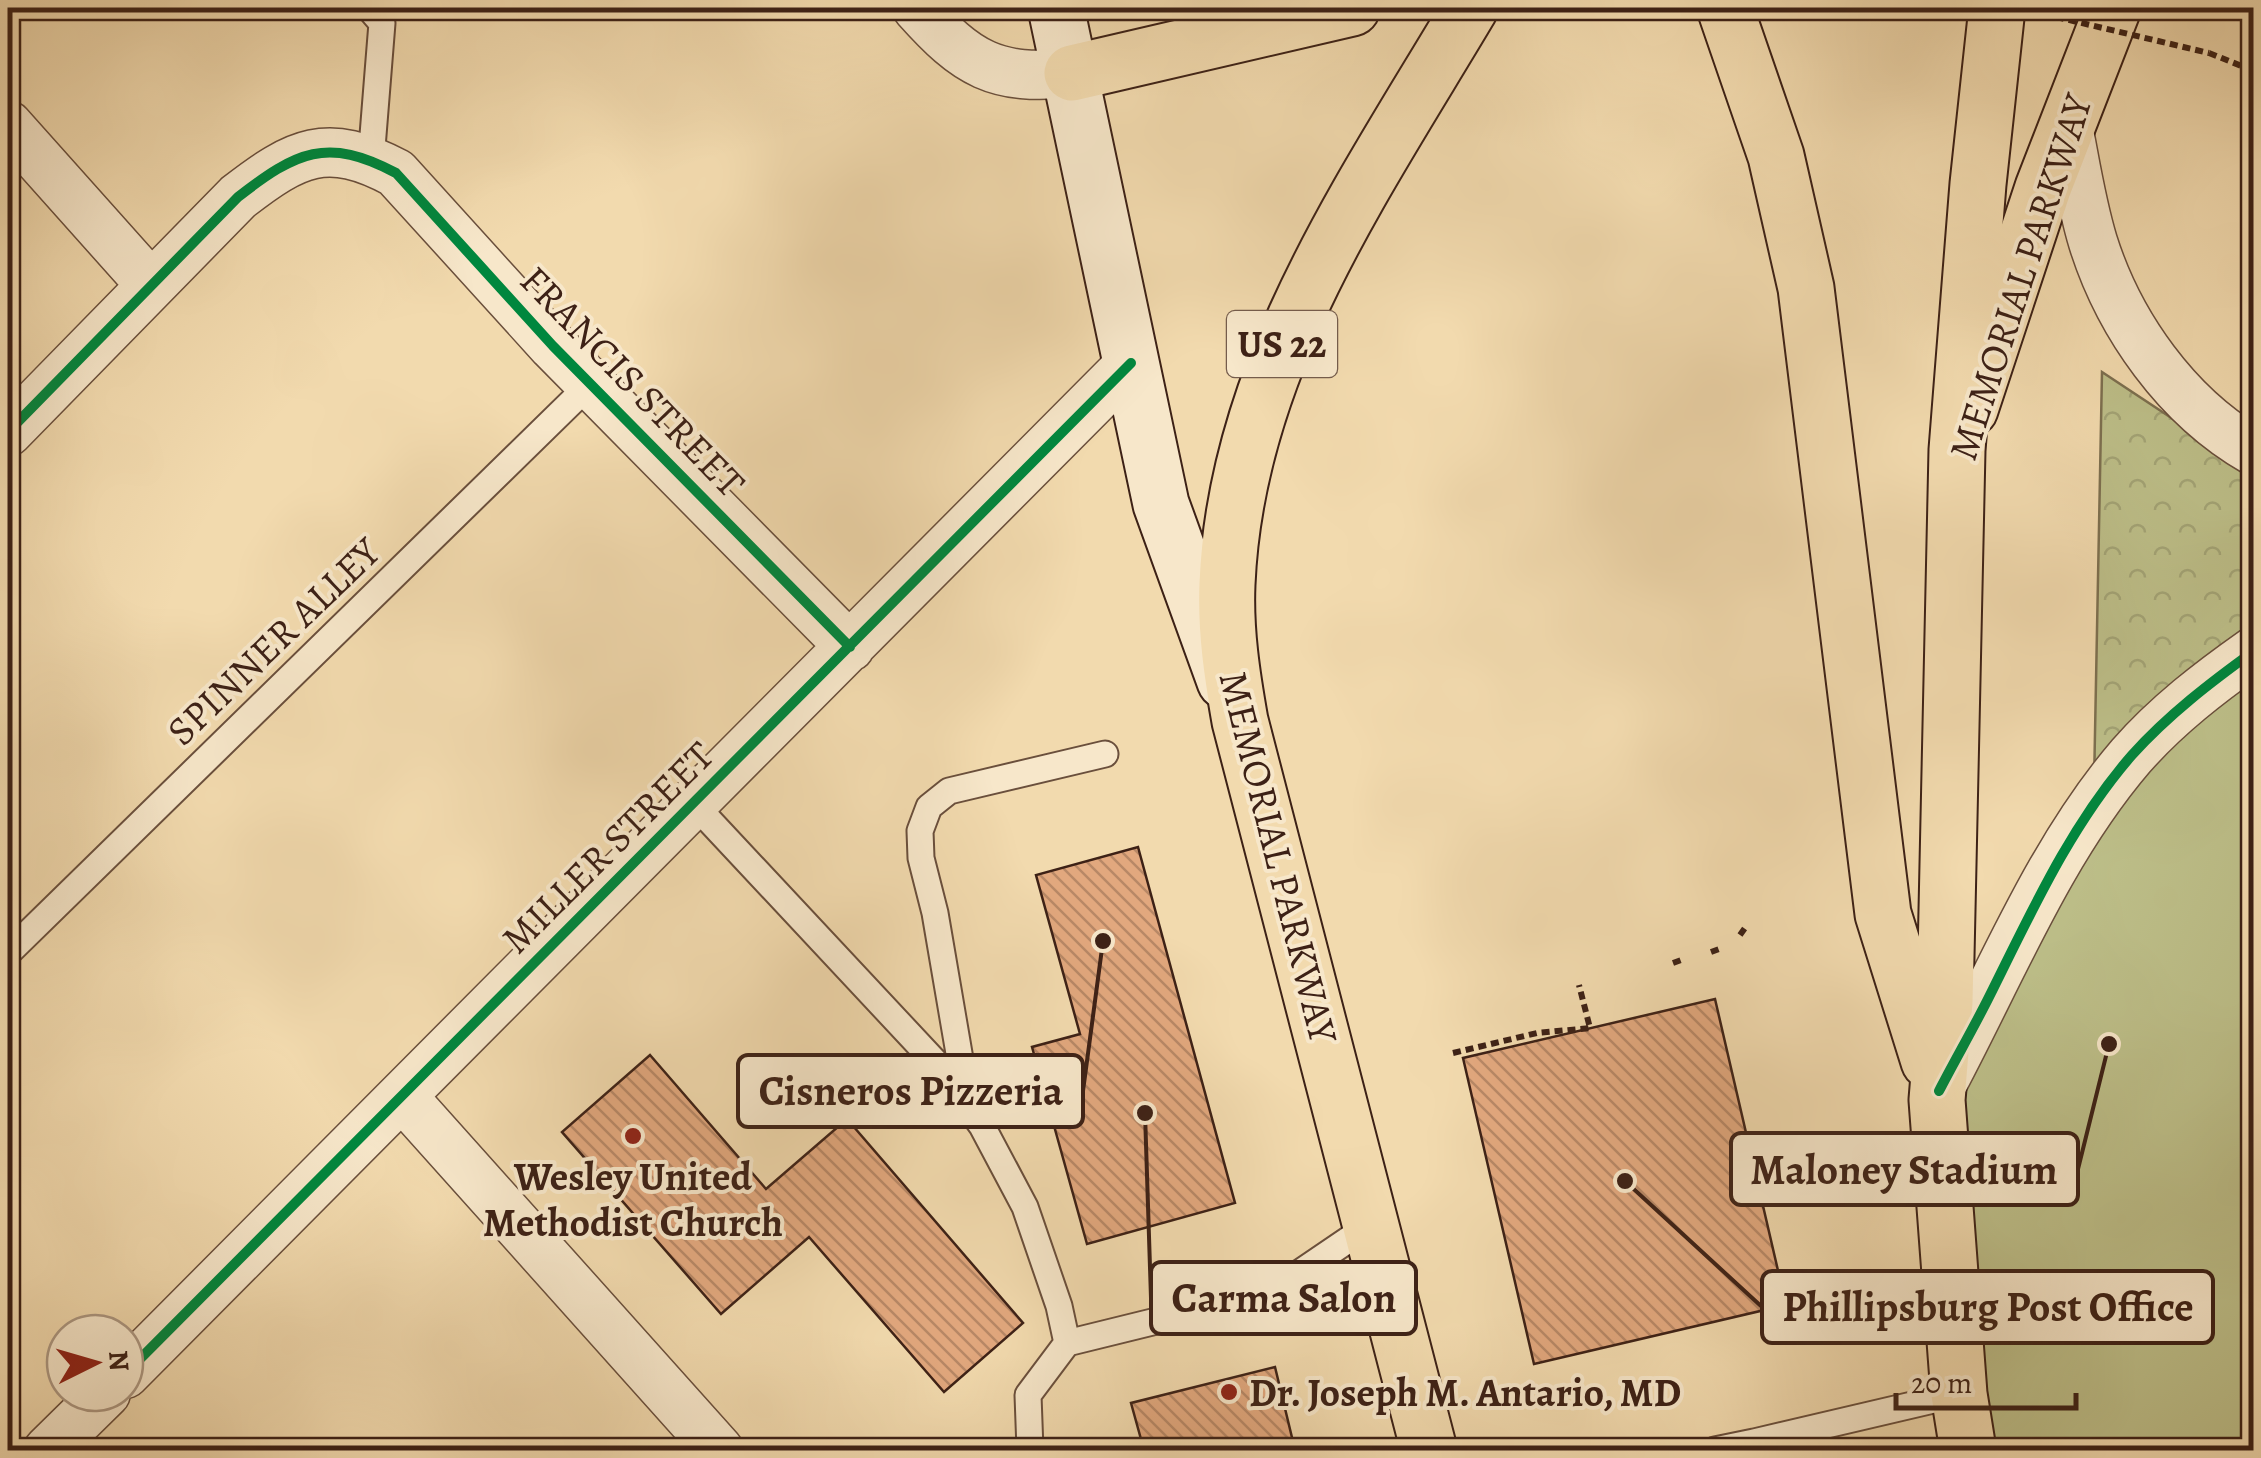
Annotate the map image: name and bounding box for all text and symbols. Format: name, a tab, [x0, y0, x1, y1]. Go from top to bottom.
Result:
street label: MEMORIAL PARKWAY	[1935, 86, 2106, 467]
street label: FRANCIS STREET	[508, 254, 758, 509]
road number: US 22	[1227, 311, 1337, 377]
street label: SPINNER ALLEY	[154, 524, 393, 758]
street label: MEMORIAL PARKWAY	[1206, 665, 1352, 1050]
street label: MILLER STREET	[489, 729, 726, 966]
callout: Cisneros Pizzeria	[738, 1055, 1083, 1127]
text: Cisneros Pizzeria	[759, 1062, 1064, 1119]
marker: Wesley United Methodist Church	[622, 1125, 644, 1147]
callout: Maloney Stadium	[1731, 1133, 2078, 1205]
text: Maloney Stadium	[1750, 1141, 2058, 1198]
place label: Wesley United Methodist Church	[483, 1149, 783, 1250]
callout: Carma Salon	[1151, 1262, 1416, 1334]
text: Carma Salon	[1172, 1269, 1396, 1326]
callout: Phillipsburg Post Office	[1762, 1271, 2213, 1343]
text: Phillipsburg Post Office	[1782, 1278, 2194, 1335]
north arrow	[45, 1313, 145, 1413]
scale bar	[1896, 1348, 2076, 1410]
text: N	[99, 1349, 139, 1373]
text: 20 m	[1911, 1363, 1972, 1403]
place label: Dr. Joseph M. Antario, MD	[1249, 1365, 1681, 1420]
marker: Dr. Joseph M. Antario, MD	[1218, 1381, 1240, 1403]

